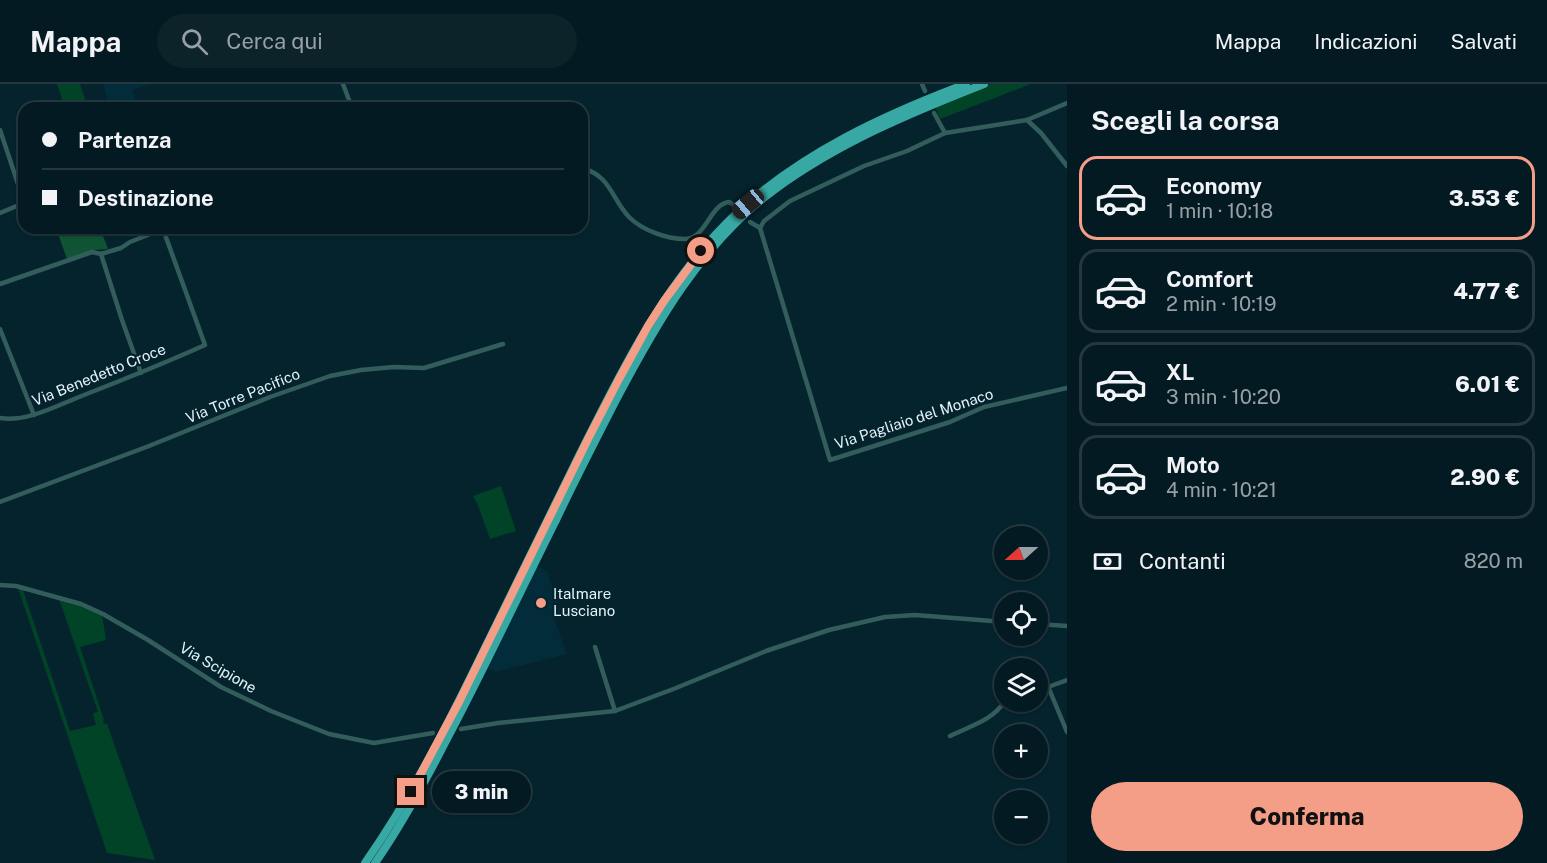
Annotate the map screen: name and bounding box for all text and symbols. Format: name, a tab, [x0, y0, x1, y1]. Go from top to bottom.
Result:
search box	[157, 14, 577, 68]
text: Mappa	[30, 25, 121, 58]
icon: search	[178, 25, 211, 58]
text: Cerca qui	[226, 28, 323, 54]
text: Mappa	[1215, 29, 1281, 54]
text: Indicazioni	[1314, 29, 1418, 54]
text: Salvati	[1451, 29, 1517, 54]
text: Scegli la corsa	[1091, 104, 1280, 136]
text: Partenza	[78, 127, 172, 153]
icon: car	[1094, 171, 1148, 225]
text: Economy	[1166, 173, 1262, 199]
text: Destinazione	[78, 185, 214, 211]
text: 3.53 €	[1449, 185, 1520, 211]
car	[728, 186, 768, 222]
text: 1 min · 10:18	[1166, 199, 1273, 223]
route start	[687, 237, 714, 264]
icon: car	[1094, 264, 1148, 318]
text: Comfort	[1166, 266, 1253, 292]
text: 4.77 €	[1453, 278, 1520, 304]
text: 2 min · 10:19	[1166, 292, 1276, 316]
street label: Via Benedetto Croce	[30, 340, 168, 409]
icon: car	[1094, 357, 1148, 411]
text: XL	[1166, 359, 1194, 385]
street label: Via Torre Pacifico	[183, 365, 302, 426]
text: 6.01 €	[1455, 371, 1520, 397]
street label: Via Pagliaio del Monaco	[832, 385, 995, 452]
text: 3 min · 10:20	[1166, 385, 1281, 409]
icon: car	[1094, 450, 1148, 504]
text: Moto	[1166, 452, 1220, 478]
text: 2.90 €	[1450, 464, 1520, 490]
text: 4 min · 10:21	[1166, 478, 1277, 502]
north arrow	[994, 526, 1048, 580]
map controls	[994, 526, 1048, 844]
icon: cash	[1091, 545, 1124, 578]
text: Contanti	[1139, 548, 1226, 574]
text: 820 m	[1464, 549, 1523, 573]
place label: Italmare Lusciano	[553, 585, 615, 619]
button: locate	[994, 592, 1048, 646]
marker: Italmare Lusciano	[534, 596, 548, 610]
street label: Via Scipione	[177, 639, 260, 696]
button: layers	[994, 658, 1048, 712]
button: +	[994, 724, 1048, 778]
callout: 3 min	[432, 771, 531, 813]
route end	[397, 778, 424, 805]
text: 3 min	[455, 780, 508, 804]
button: Conferma	[1091, 782, 1523, 851]
button: −	[994, 790, 1048, 844]

